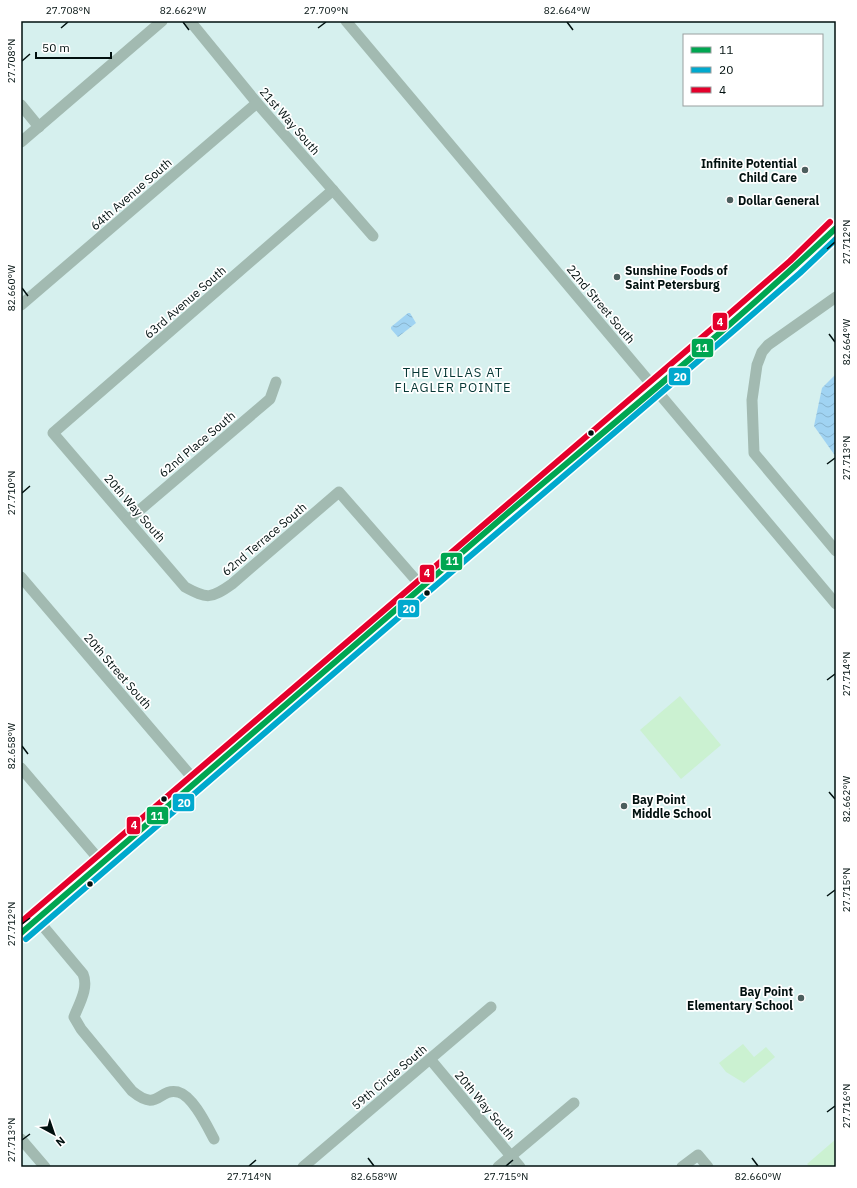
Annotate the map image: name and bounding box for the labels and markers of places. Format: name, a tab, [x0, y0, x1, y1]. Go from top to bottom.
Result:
place label: Infinite Potential Child Care	[701, 156, 797, 185]
marker: Infinite Potential Child Care	[800, 165, 810, 175]
place label: Dollar General	[738, 193, 820, 208]
marker: Dollar General	[725, 195, 735, 205]
place label: Sunshine Foods of Saint Petersburg	[625, 263, 728, 292]
marker: Sunshine Foods of Saint Petersburg	[612, 272, 622, 282]
unlabelled marker	[586, 428, 596, 438]
unlabelled marker	[422, 588, 432, 598]
place label: Bay Point Middle School	[632, 792, 711, 821]
unlabelled marker	[159, 794, 169, 804]
marker: Bay Point Middle School	[619, 801, 629, 811]
unlabelled marker	[85, 879, 95, 889]
place label: Bay Point Elementary School	[687, 984, 793, 1013]
marker: Bay Point Elementary School	[796, 993, 806, 1003]

